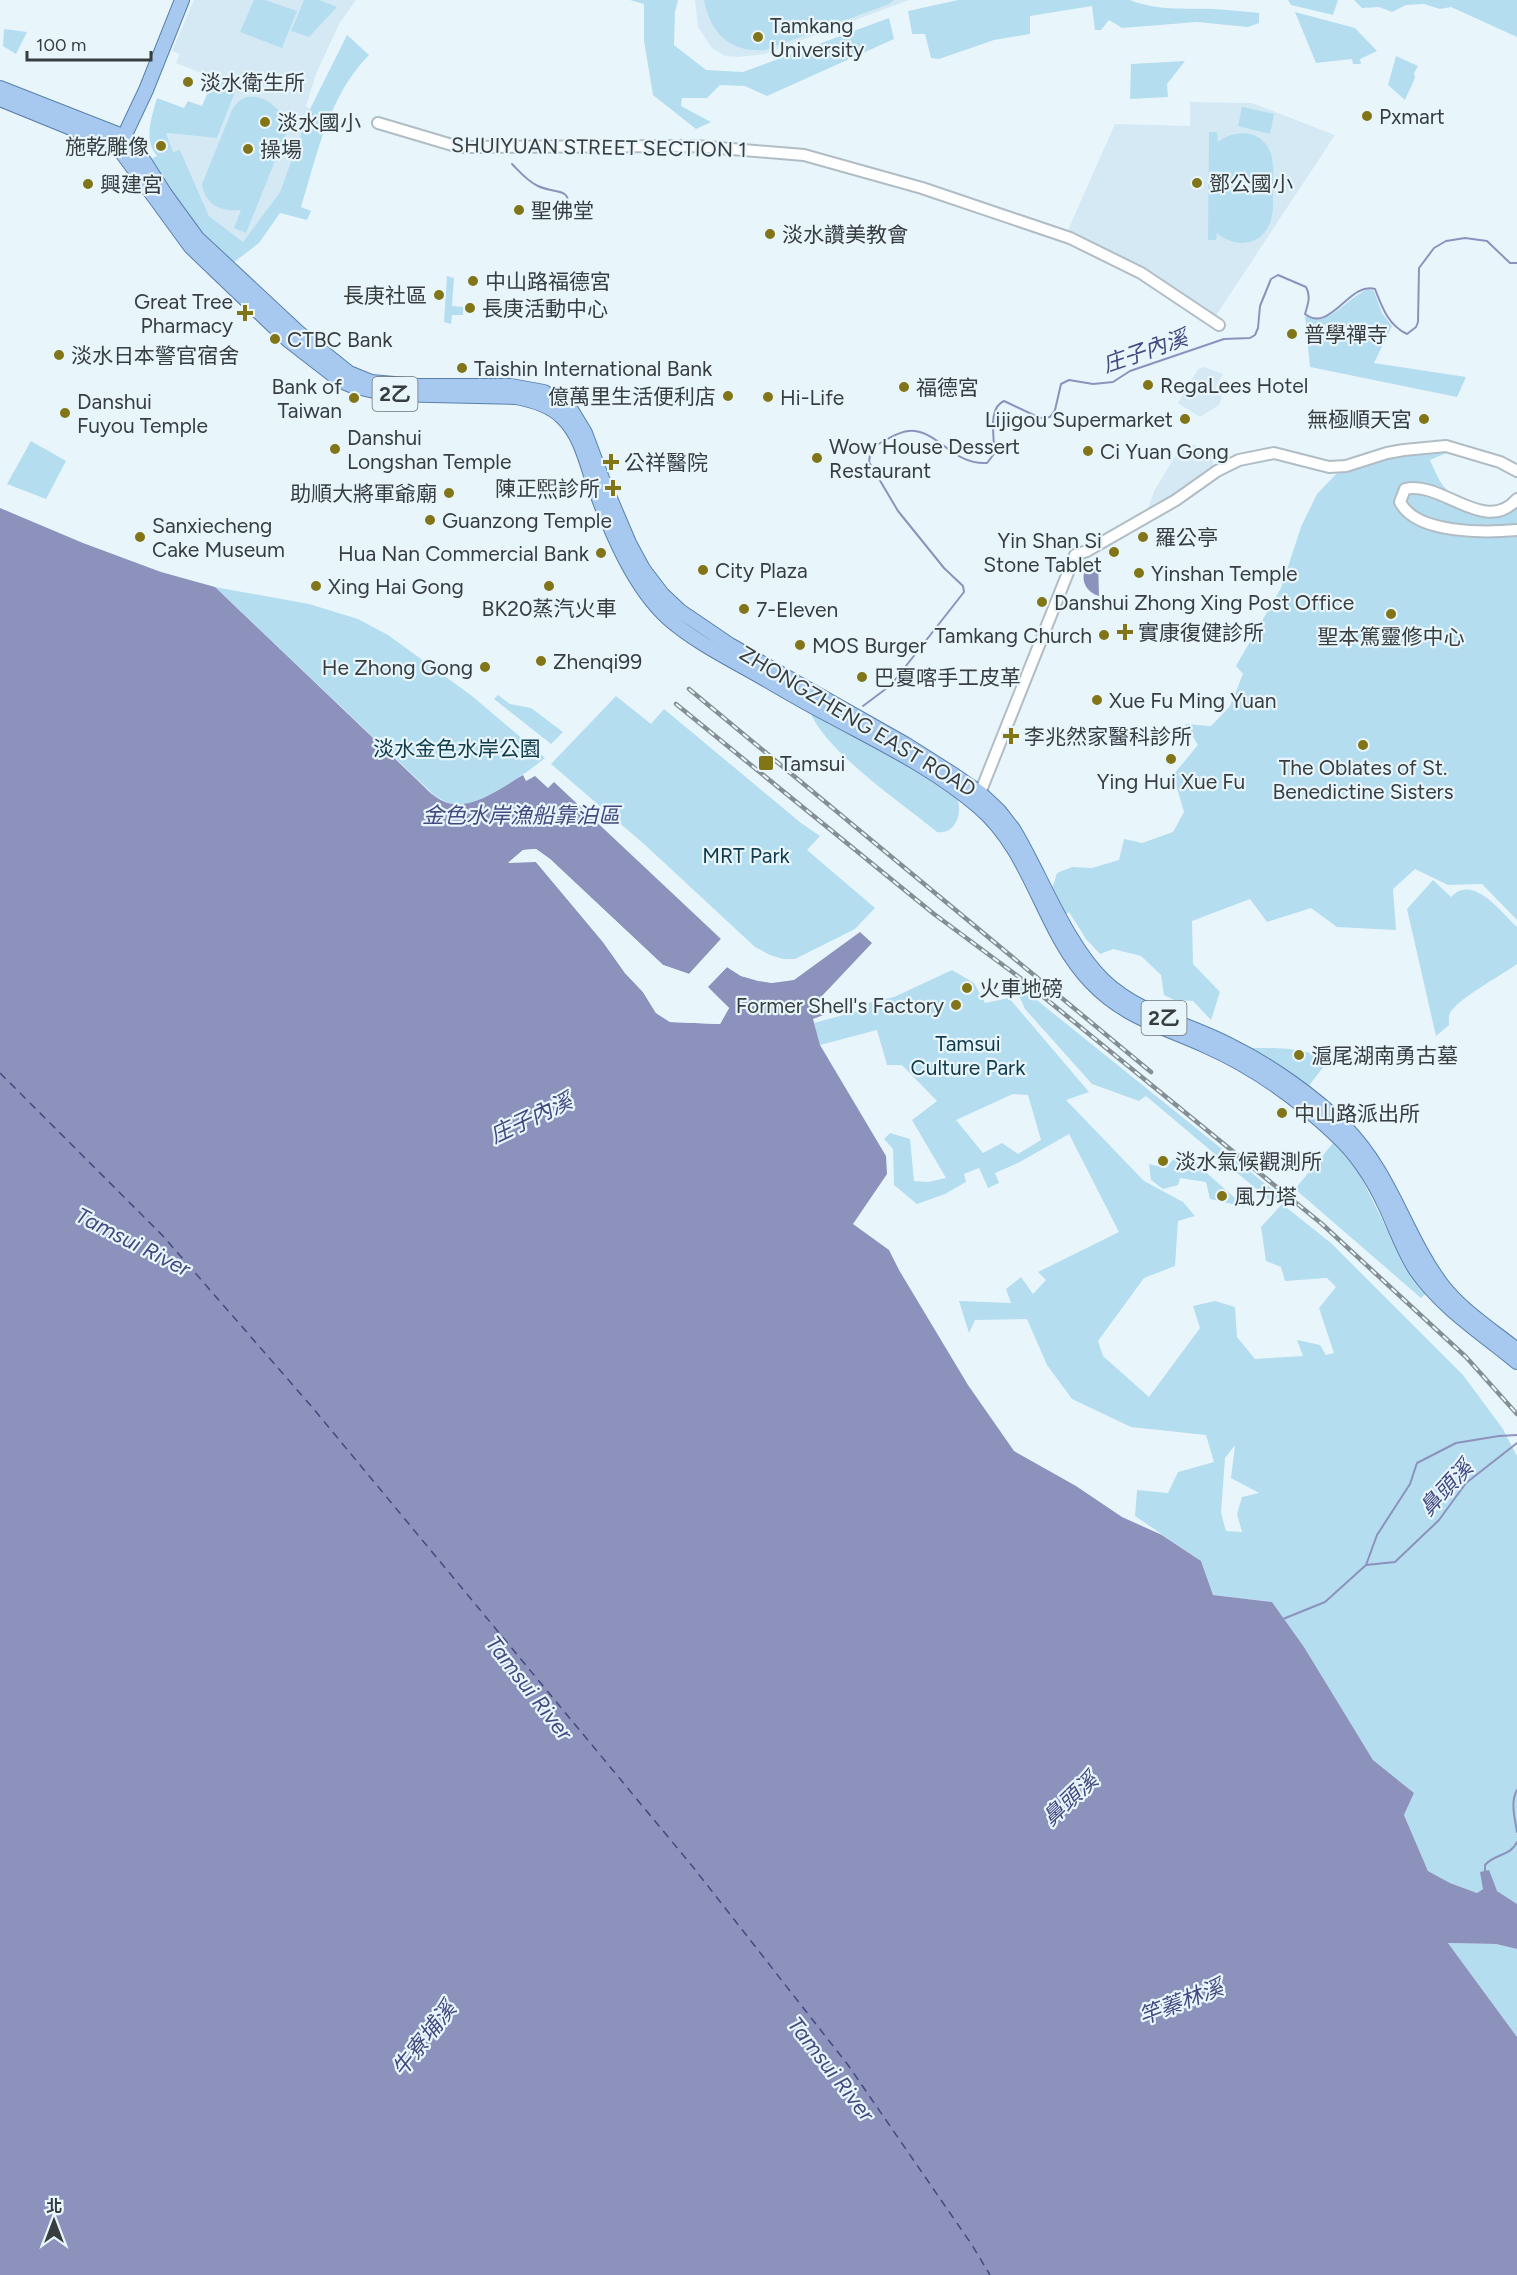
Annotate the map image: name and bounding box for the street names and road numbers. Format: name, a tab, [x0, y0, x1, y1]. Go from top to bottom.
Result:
street label: SHUIYUAN STREET SECTION 1	[451, 132, 747, 162]
road number: 2乙	[372, 377, 418, 411]
street label: ZHONGZHENG EAST ROAD	[735, 640, 981, 802]
road number: 2乙	[1142, 1001, 1186, 1035]

